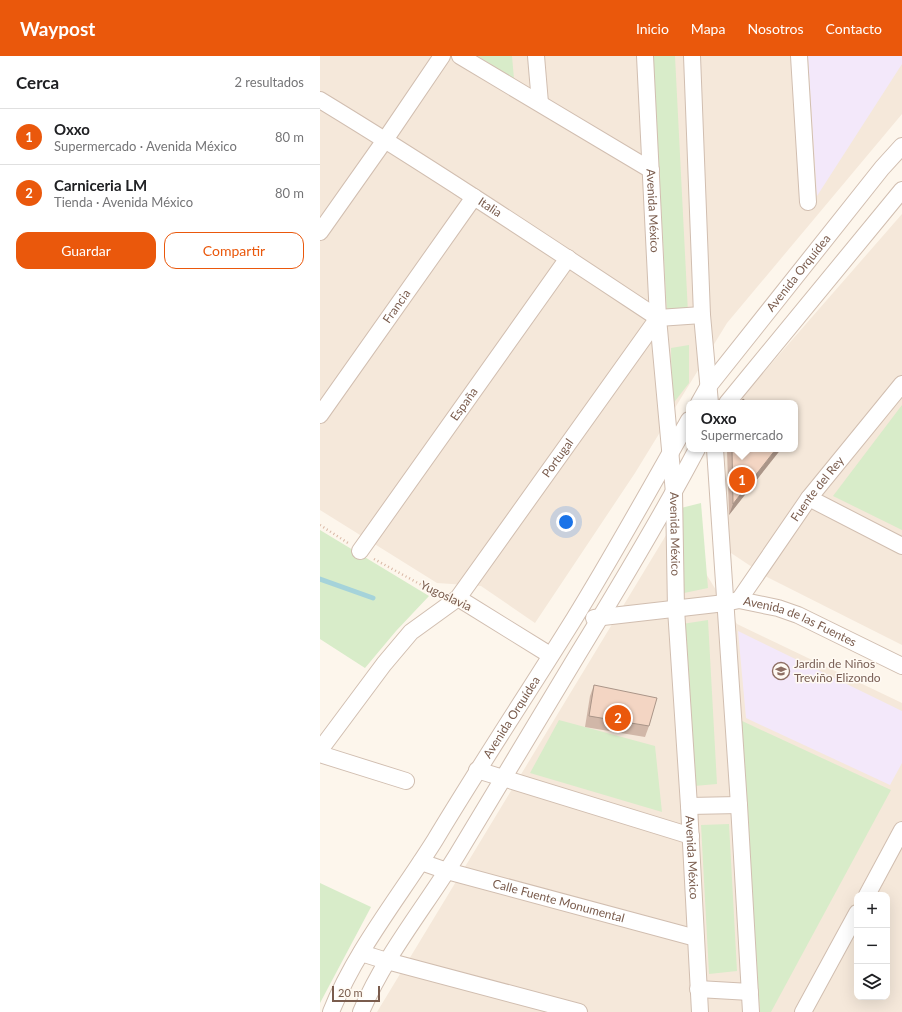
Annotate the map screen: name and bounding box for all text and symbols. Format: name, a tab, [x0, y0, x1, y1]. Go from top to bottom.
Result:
text: Waypost	[20, 17, 95, 40]
text: Inicio	[636, 20, 669, 37]
text: Mapa	[691, 20, 725, 37]
text: Nosotros	[747, 20, 804, 37]
text: Contacto	[826, 20, 882, 37]
text: Cerca	[16, 72, 59, 93]
text: 2 resultados	[234, 74, 304, 90]
text: Oxxo	[54, 120, 90, 138]
text: 1	[25, 129, 33, 145]
text: 80 m	[275, 129, 304, 145]
text: Supermercado · Avenida México	[54, 138, 237, 154]
street label: Avenida México	[644, 168, 663, 253]
text: Carniceria LM	[54, 176, 147, 194]
text: 2	[25, 185, 33, 201]
text: 80 m	[275, 185, 304, 201]
text: Tienda · Avenida México	[54, 194, 193, 210]
street label: Italia	[476, 194, 505, 220]
street label: Avenida Orquídea	[763, 231, 833, 314]
button: Guardar	[16, 232, 156, 269]
button: Compartir	[164, 232, 304, 269]
street label: Francia	[379, 286, 413, 326]
street label: España	[447, 384, 481, 424]
popup	[686, 400, 798, 452]
text: Oxxo	[701, 409, 737, 427]
text: Supermercado	[701, 427, 783, 443]
street label: Portugal	[539, 435, 576, 480]
street label: Fuente del Rey	[787, 452, 847, 524]
pin: 1	[729, 465, 755, 495]
street label: Avenida México	[667, 492, 683, 576]
your location	[556, 512, 576, 532]
street label: Yugoslavia	[418, 577, 474, 614]
street label: Avenida de las Fuentes	[742, 593, 859, 649]
place label: Jardin de Niños Treviño Elizondo	[794, 656, 881, 685]
school or university icon: Jardin de Niños Treviño Elizondo	[771, 661, 791, 681]
street label: Avenida Orquídea	[480, 673, 543, 761]
pin: 2	[605, 703, 631, 733]
street label: Avenida México	[683, 815, 702, 900]
street label: Calle Fuente Monumental	[491, 876, 626, 925]
map controls	[854, 892, 890, 1000]
button: +	[854, 892, 890, 928]
button: −	[854, 928, 890, 964]
button: layers	[854, 964, 890, 1000]
scale bar	[332, 984, 380, 1003]
text: 20 m	[338, 986, 363, 999]

